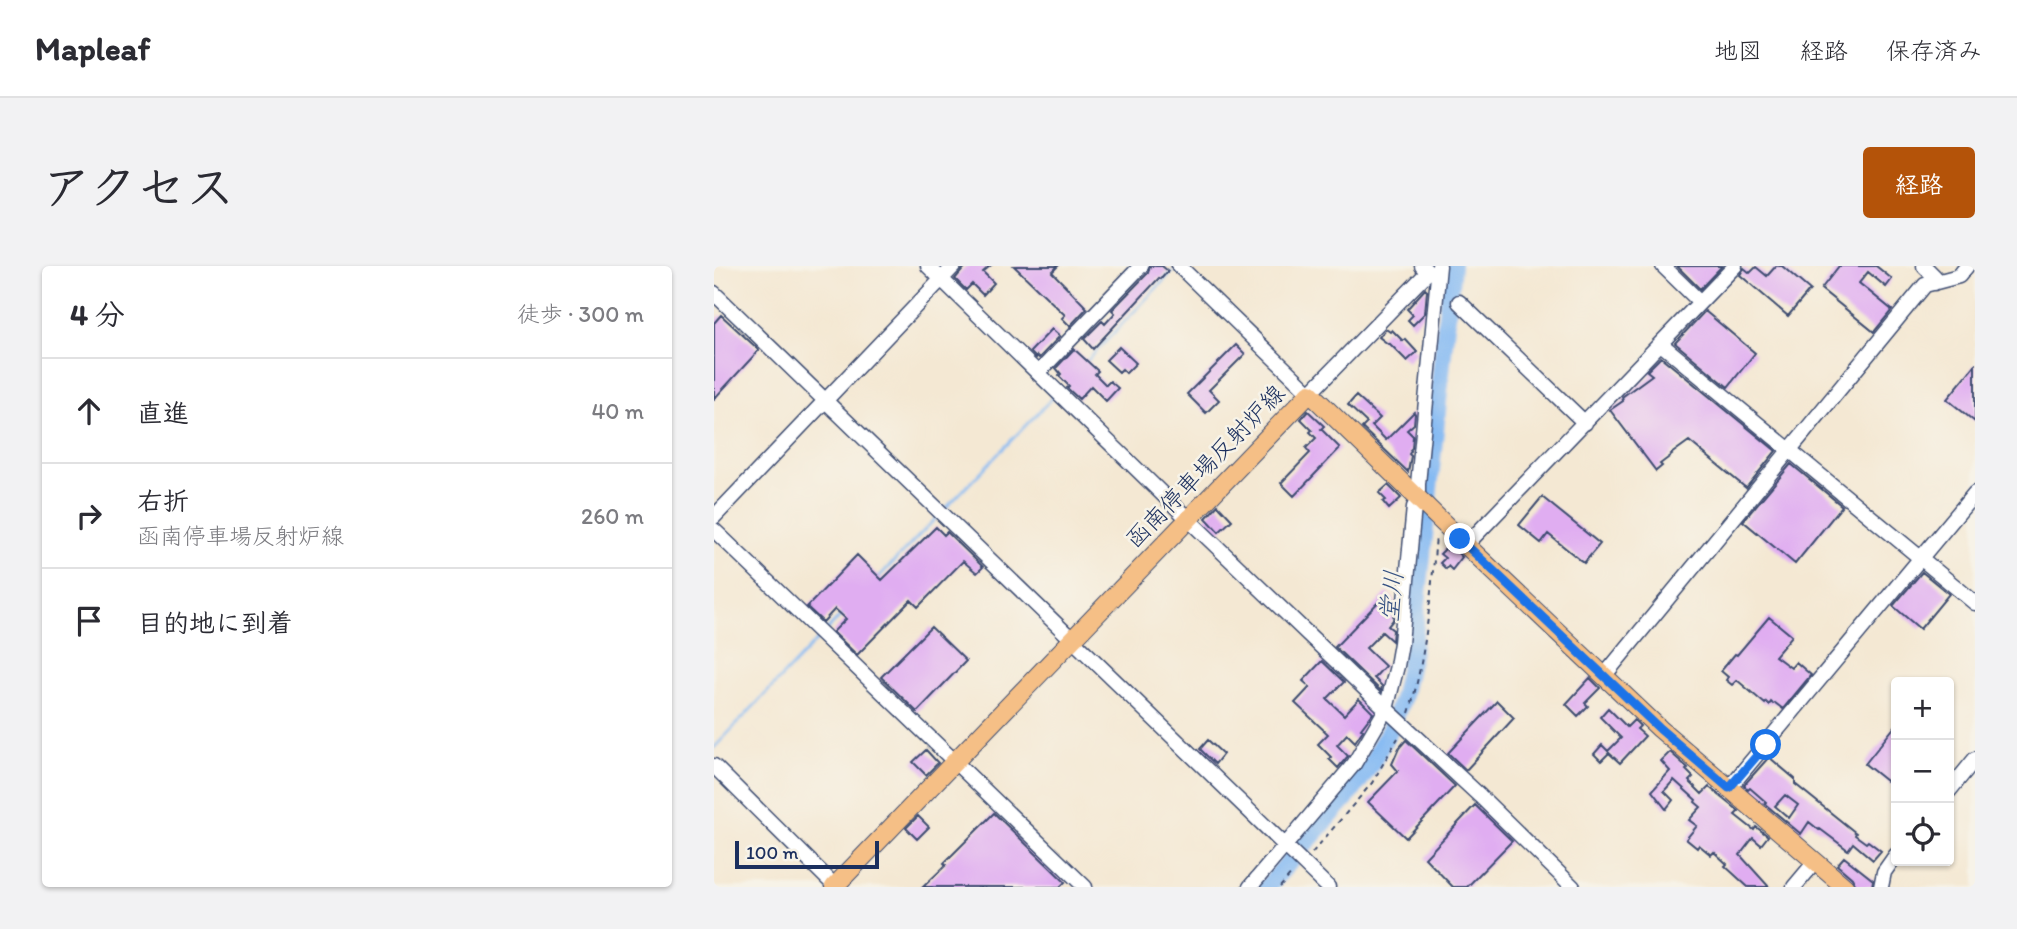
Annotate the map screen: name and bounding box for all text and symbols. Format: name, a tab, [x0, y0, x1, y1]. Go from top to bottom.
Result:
text: Mapleaf	[35, 29, 150, 68]
text: 地図	[1714, 36, 1762, 65]
text: 経路	[1800, 36, 1848, 65]
text: 保存済み	[1886, 36, 1982, 65]
button: 経路	[1863, 147, 1975, 218]
text: アクセス	[42, 157, 235, 216]
text: 4 分	[70, 296, 125, 333]
text: 徒歩 · 300 m	[517, 300, 644, 328]
street label: 函南停車場反射炉線	[1120, 378, 1290, 554]
icon: ahead	[70, 392, 108, 430]
text: 直進	[137, 397, 189, 429]
text: 40 m	[591, 397, 644, 425]
text: 右折	[137, 485, 189, 517]
icon: right	[70, 497, 108, 535]
text: 260 m	[581, 502, 644, 530]
text: 函南停車場反射炉線	[137, 522, 344, 550]
route end	[1444, 523, 1475, 554]
water label: 堂川	[1372, 568, 1410, 624]
icon: arrive	[70, 602, 108, 640]
text: 目的地に到着	[137, 607, 293, 639]
map controls	[1891, 677, 1954, 866]
button: +	[1891, 677, 1954, 740]
route start	[1750, 729, 1781, 760]
button: −	[1891, 740, 1954, 803]
button: locate	[1891, 803, 1954, 866]
scale bar	[735, 838, 878, 870]
text: 100 m	[746, 841, 798, 864]

